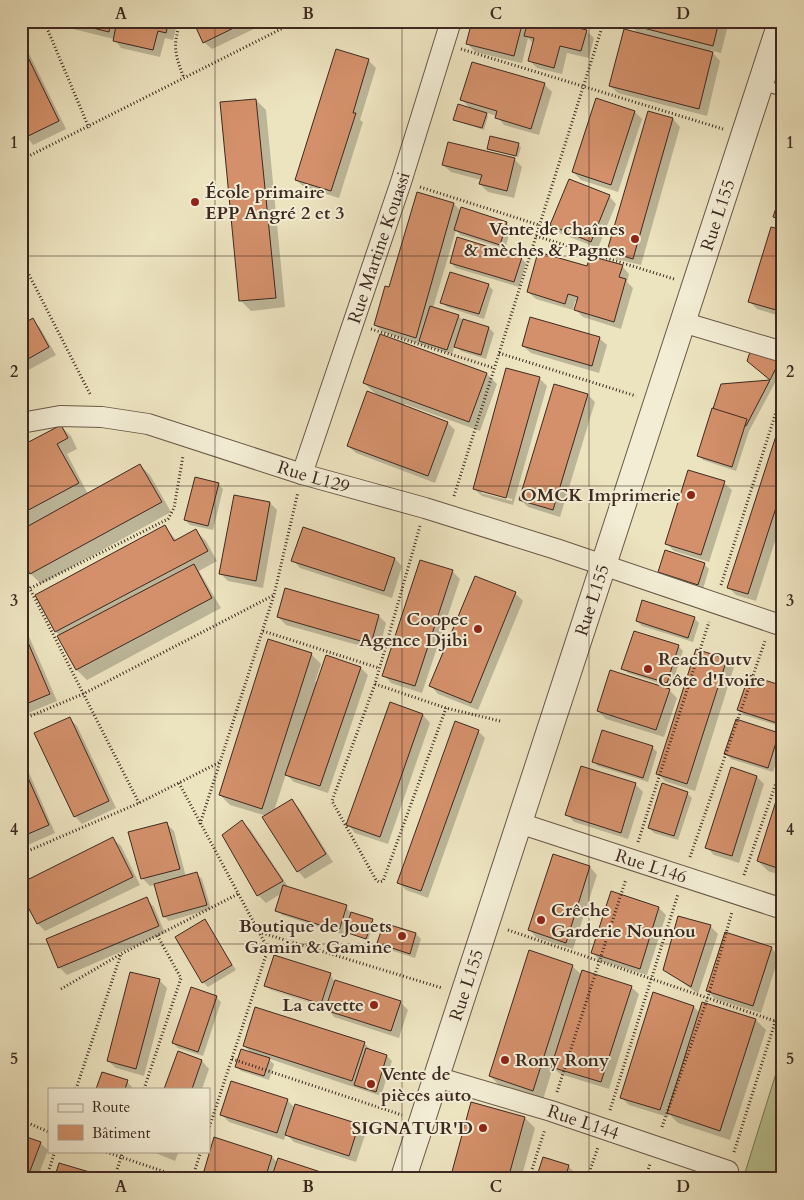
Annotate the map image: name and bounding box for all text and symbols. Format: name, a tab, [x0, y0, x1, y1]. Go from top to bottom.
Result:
text: A	[115, 3, 127, 25]
text: B	[302, 3, 314, 25]
text: C	[490, 3, 502, 25]
text: D	[676, 3, 690, 25]
text: 1	[10, 132, 18, 154]
text: 1	[786, 132, 794, 154]
street label: Rue Martine Kouassi	[342, 169, 416, 327]
street label: Rue L155	[695, 176, 741, 254]
place label: École primaire EPP Angré 2 et 3	[205, 180, 344, 226]
marker: École primaire EPP Angré 2 et 3	[189, 196, 201, 208]
place label: Vente de chaînes & mèches & Pagnes	[464, 217, 625, 263]
marker: Vente de chaînes & mèches & Pagnes	[629, 233, 641, 245]
text: 2	[10, 361, 18, 383]
text: 2	[786, 361, 794, 383]
street label: Rue L129	[274, 455, 352, 500]
place label: OMCK Imprimerie	[521, 483, 681, 508]
marker: OMCK Imprimerie	[685, 489, 697, 501]
street label: Rue L155	[569, 561, 616, 639]
text: 3	[10, 590, 18, 612]
text: 3	[786, 590, 794, 612]
place label: Coopec Agence Djibi	[359, 607, 468, 653]
marker: Coopec Agence Djibi	[472, 623, 484, 635]
place label: ReachOutv Côte d'Ivoire	[658, 647, 765, 693]
marker: ReachOutv Côte d'Ivoire	[642, 663, 654, 675]
text: 4	[10, 819, 18, 841]
text: 4	[786, 819, 794, 841]
street label: Rue L146	[612, 843, 690, 890]
place label: Crêche Garderie Nounou	[551, 898, 696, 944]
place label: Boutique de Jouets Gamin & Gamine	[239, 914, 392, 960]
marker: Crêche Garderie Nounou	[535, 914, 547, 926]
marker: Boutique de Jouets Gamin & Gamine	[396, 930, 408, 942]
street label: Rue L155	[443, 946, 490, 1024]
place label: La cavette	[282, 993, 364, 1018]
marker: La cavette	[368, 999, 380, 1011]
text: 5	[10, 1048, 18, 1070]
place label: Rony Rony	[515, 1048, 610, 1073]
text: 5	[786, 1048, 794, 1070]
marker: Rony Rony	[499, 1054, 511, 1066]
place label: Vente de pièces auto	[381, 1062, 471, 1108]
marker: Vente de pièces auto	[365, 1078, 377, 1090]
legend	[48, 1088, 210, 1152]
text: Route	[92, 1097, 130, 1117]
street label: Rue L144	[544, 1099, 622, 1146]
place label: SIGNATUR'D	[352, 1116, 473, 1141]
marker: SIGNATUR'D	[477, 1122, 489, 1134]
text: Bâtiment	[92, 1123, 151, 1143]
text: A	[115, 1176, 127, 1198]
text: B	[302, 1176, 314, 1198]
text: C	[490, 1176, 502, 1198]
text: D	[676, 1176, 690, 1198]

